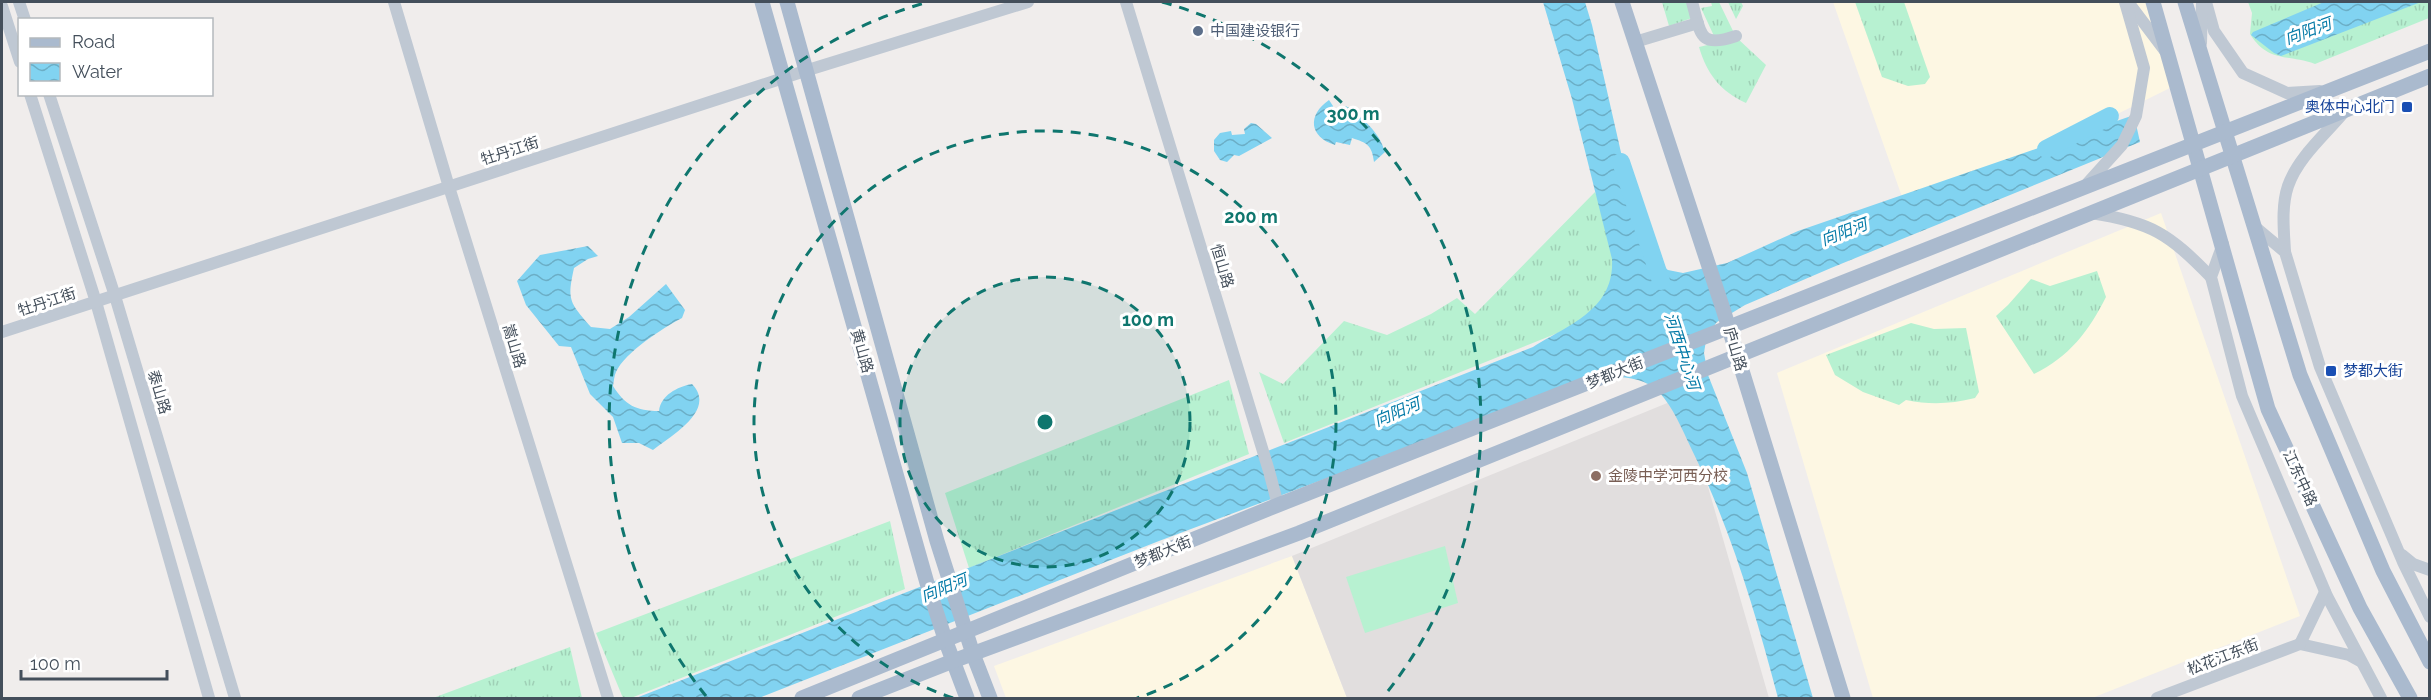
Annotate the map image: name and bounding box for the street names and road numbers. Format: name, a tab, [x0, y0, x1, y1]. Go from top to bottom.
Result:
street label: 牡丹江街	[479, 133, 541, 169]
street label: 恒山路	[1207, 242, 1237, 290]
street label: 牡丹江街	[16, 284, 78, 320]
street label: 嵩山路	[499, 322, 529, 370]
street label: 庐山路	[1720, 325, 1750, 373]
street label: 黄山路	[847, 327, 877, 375]
street label: 梦都大街	[1584, 353, 1646, 393]
street label: 泰山路	[144, 368, 174, 416]
street label: 江东中路	[2279, 447, 2321, 509]
street label: 梦都大街	[1132, 532, 1194, 572]
street label: 松花江东街	[2185, 635, 2261, 679]

